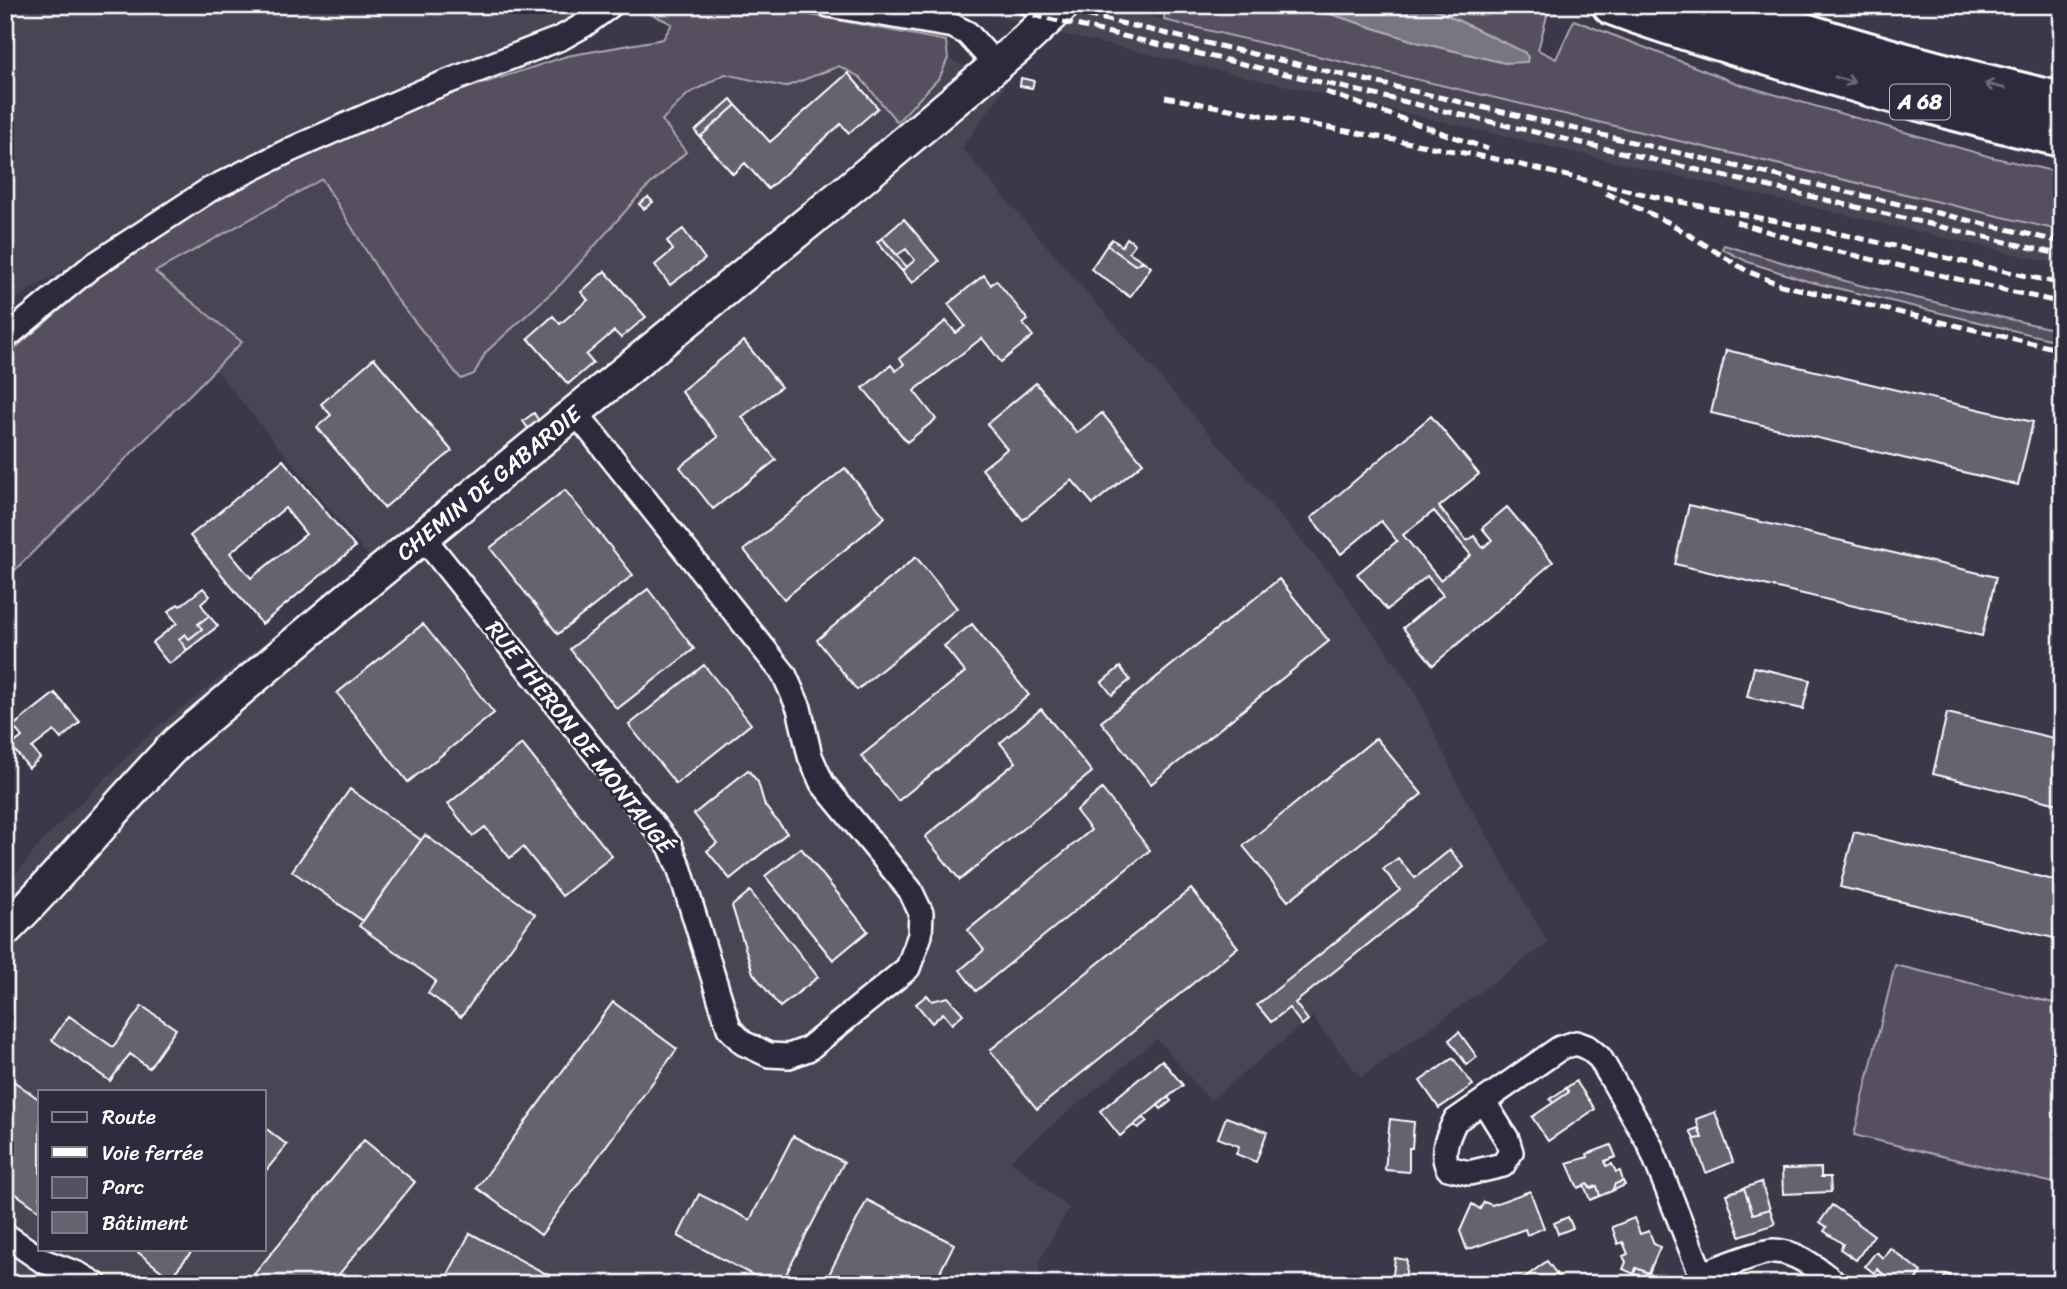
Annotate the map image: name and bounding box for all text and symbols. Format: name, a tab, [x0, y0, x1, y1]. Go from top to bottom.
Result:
one-way arrow	[1834, 75, 1856, 88]
one-way arrow	[1984, 79, 2007, 93]
road number: A 68	[1890, 84, 1950, 119]
street label: CHEMIN DE GABARDIE	[387, 394, 592, 572]
street label: RUE THERON DE MONTAUGÉ	[475, 611, 685, 865]
legend	[38, 1090, 266, 1250]
text: Route	[102, 1098, 156, 1136]
text: Voie ferrée	[102, 1134, 204, 1172]
text: Parc	[102, 1168, 144, 1206]
text: Bâtiment	[102, 1204, 188, 1242]

